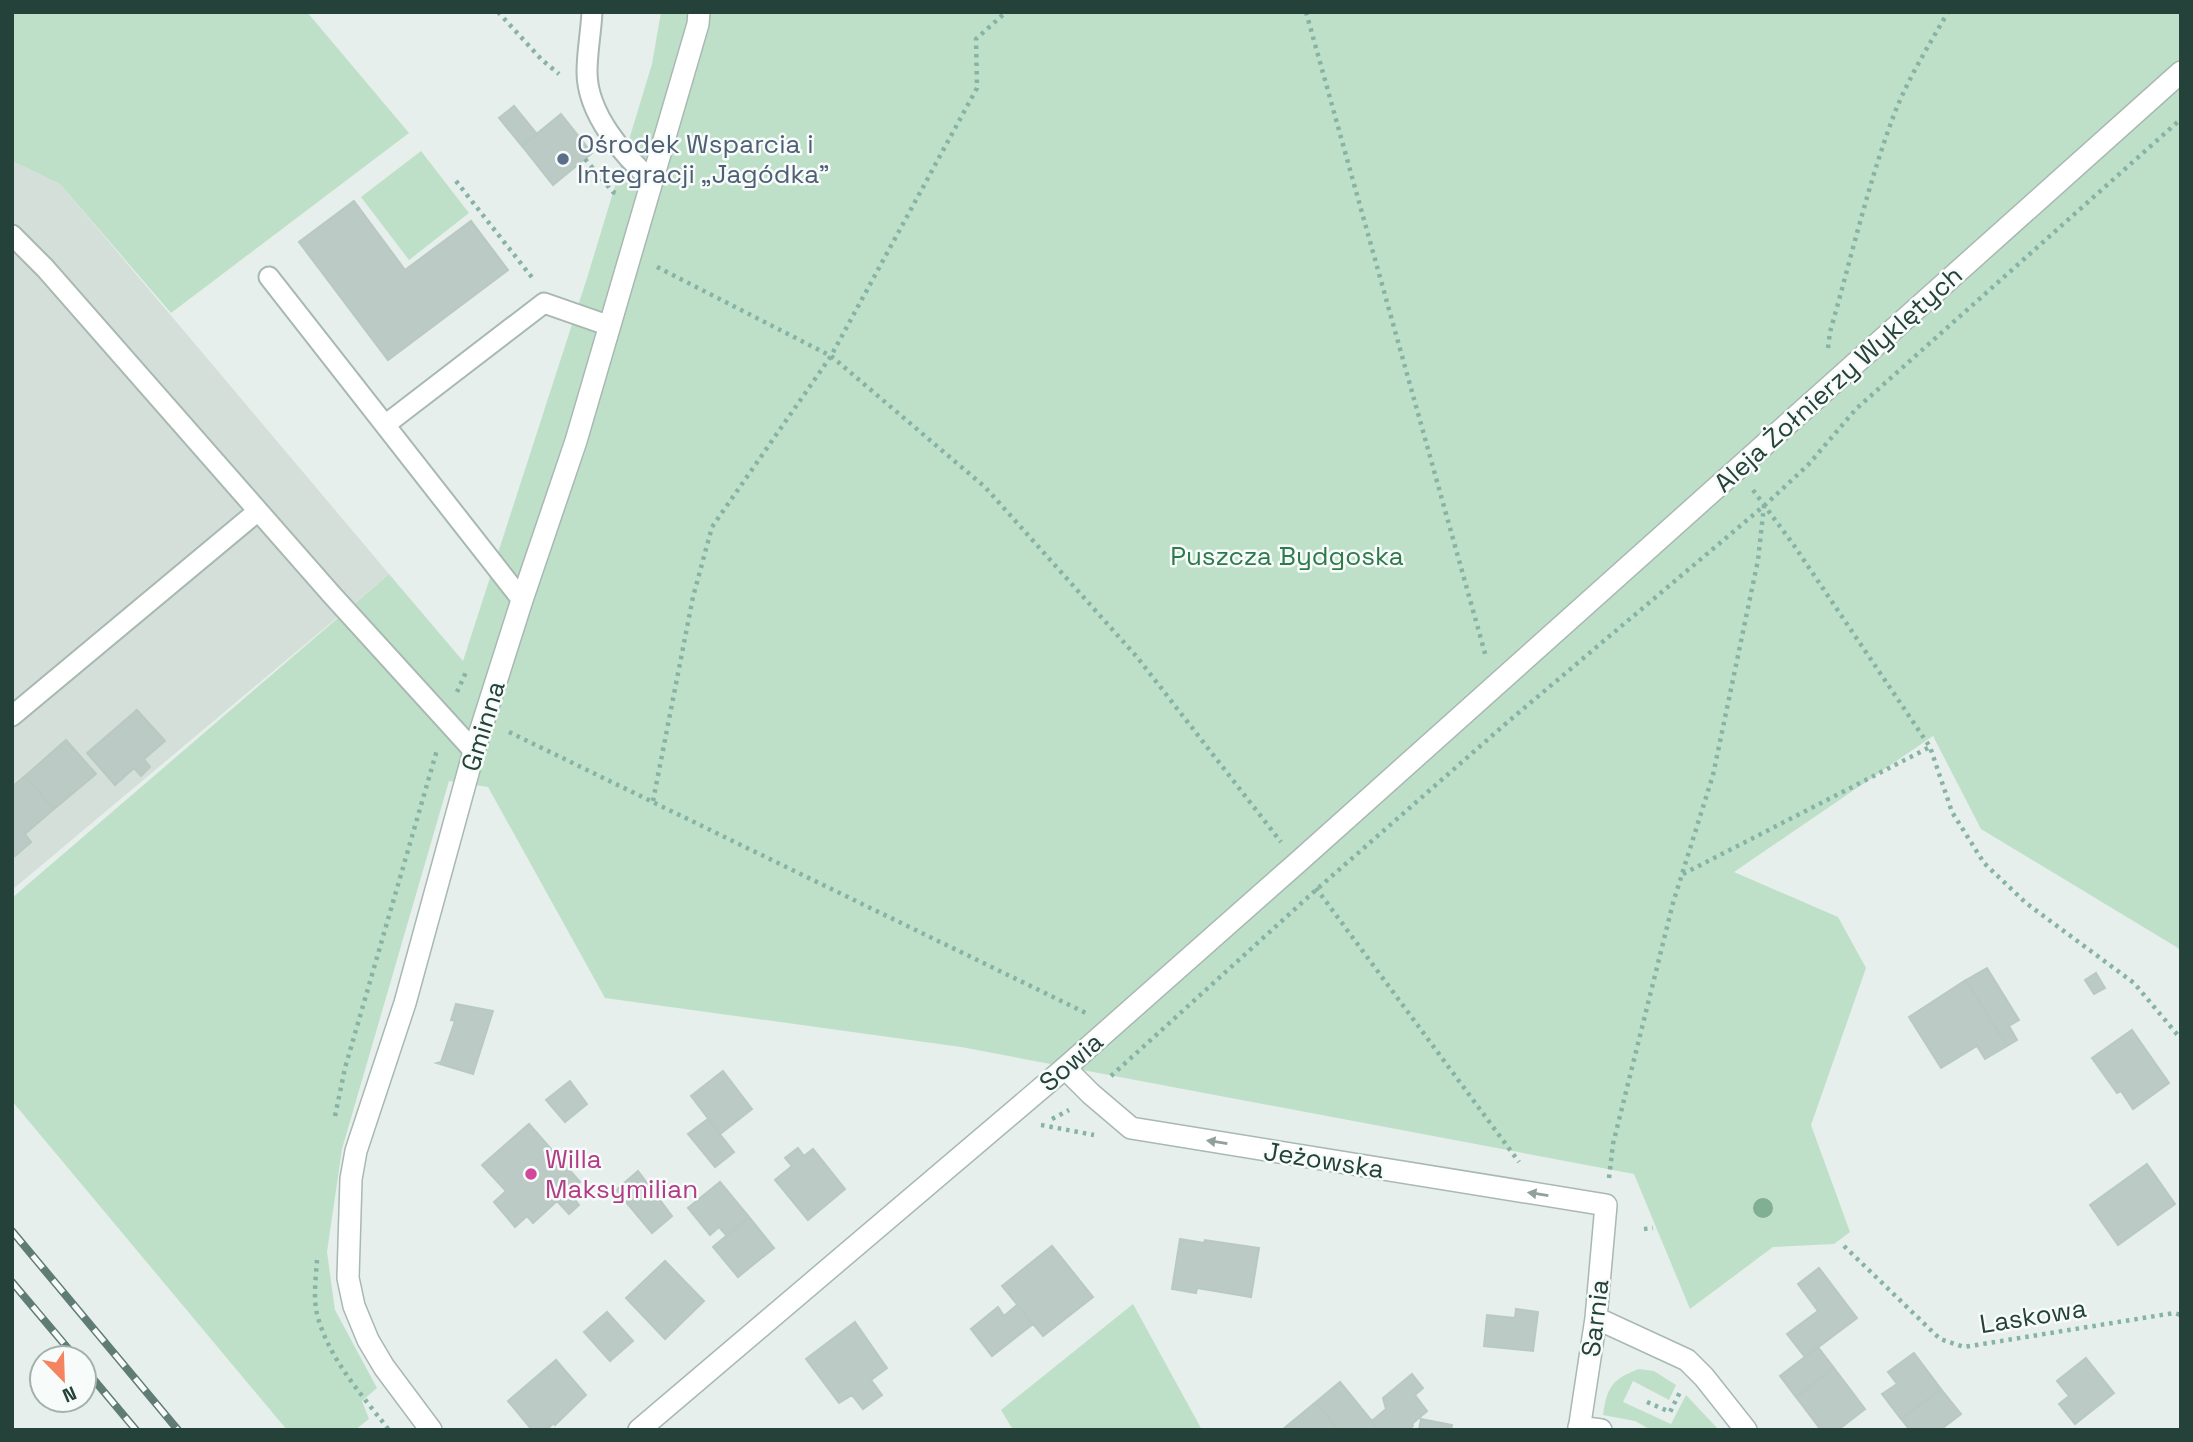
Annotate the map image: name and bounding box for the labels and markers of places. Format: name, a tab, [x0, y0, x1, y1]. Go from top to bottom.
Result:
place label: Ośrodek Wsparcia i Integracji „Jagódka”	[577, 127, 830, 191]
marker: Ośrodek Wsparcia i Integracji „Jagódka”	[555, 151, 571, 167]
place label: Willa Maksymilian	[545, 1142, 698, 1206]
marker: Willa Maksymilian	[523, 1166, 539, 1182]

